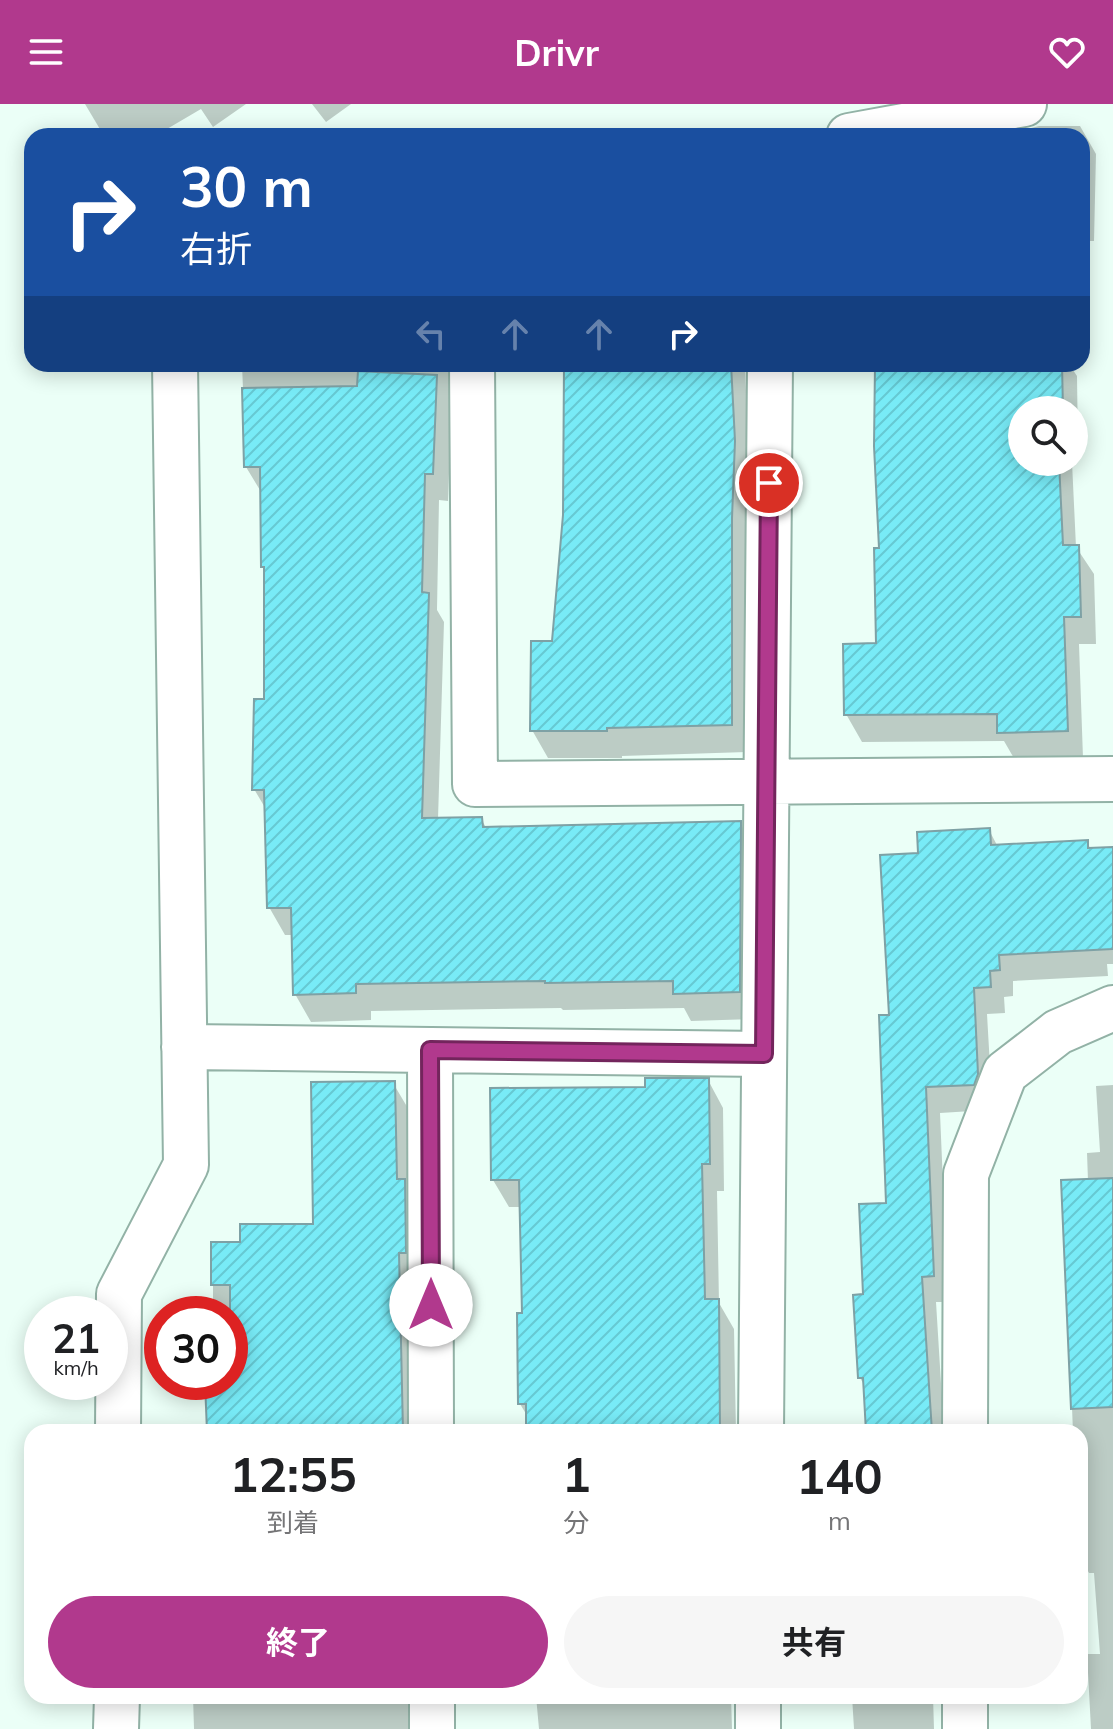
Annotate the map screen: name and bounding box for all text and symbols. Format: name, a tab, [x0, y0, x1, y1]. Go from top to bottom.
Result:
icon: menu	[24, 30, 68, 74]
text: Drivr	[514, 30, 599, 75]
icon: heart	[1045, 30, 1089, 74]
text: 30 m	[180, 151, 313, 221]
icon: right	[48, 160, 152, 264]
text: 右折	[180, 226, 252, 271]
icon: left	[409, 312, 453, 356]
icon: ahead	[493, 312, 537, 356]
icon: ahead	[577, 312, 621, 356]
icon: right	[661, 312, 705, 356]
map controls	[1008, 396, 1088, 476]
button: search	[1008, 396, 1088, 476]
pin	[735, 449, 803, 517]
icon: arrive	[747, 461, 791, 505]
position arrow	[389, 1263, 473, 1347]
speed limit sign: 30	[144, 1296, 248, 1400]
text: 21	[52, 1313, 100, 1363]
text: km/h	[53, 1355, 99, 1380]
text: 12:55	[229, 1444, 357, 1504]
text: 1	[562, 1444, 591, 1504]
text: 140	[796, 1446, 883, 1506]
text: m	[828, 1504, 851, 1537]
text: 到着	[267, 1506, 319, 1539]
text: 分	[563, 1506, 589, 1539]
button: 終了	[48, 1596, 548, 1688]
button: 共有	[564, 1596, 1064, 1688]

